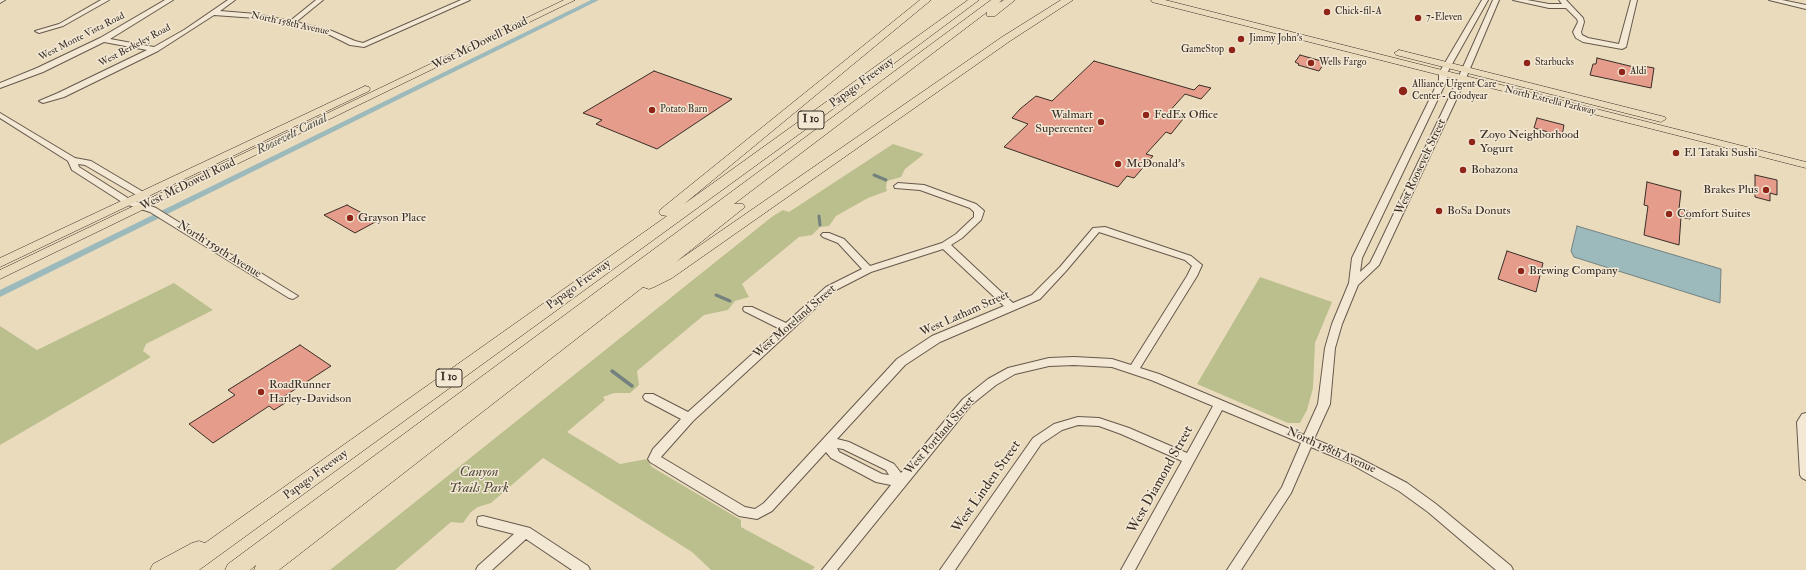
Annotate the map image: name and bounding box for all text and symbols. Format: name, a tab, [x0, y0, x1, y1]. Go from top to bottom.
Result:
place label: Chick-fil-A	[1335, 6, 1382, 18]
marker: Chick-fil-A	[1322, 7, 1332, 17]
street label: West Monte Vista Road	[37, 10, 127, 64]
street label: North 158th Avenue	[250, 10, 330, 38]
place label: 7-Eleven	[1426, 12, 1462, 24]
marker: 7-Eleven	[1413, 13, 1423, 23]
street label: West McDowell Road	[430, 15, 530, 73]
street label: West Berkeley Road	[97, 22, 173, 70]
place label: Jimmy John's	[1249, 33, 1302, 45]
marker: Jimmy John's	[1236, 34, 1246, 44]
place label: GameStop	[1181, 44, 1224, 56]
marker: GameStop	[1227, 45, 1237, 55]
street label: Papago Freeway	[827, 55, 897, 111]
place label: Wells Fargo	[1319, 57, 1367, 69]
place label: Starbucks	[1535, 57, 1574, 69]
marker: Wells Fargo	[1306, 58, 1316, 68]
marker: Starbucks	[1522, 58, 1532, 68]
place label: Aldi	[1630, 66, 1646, 78]
marker: Aldi	[1617, 67, 1627, 77]
place label: Alliance Urgent Care Center - Goodyear	[1412, 79, 1496, 102]
street label: North Estrella Parkway	[1503, 84, 1597, 118]
marker: Alliance Urgent Care Center - Goodyear	[1397, 85, 1409, 97]
place label: Potato Barn	[660, 104, 707, 116]
marker: Potato Barn	[647, 105, 657, 115]
place label: Walmart Supercenter	[1035, 108, 1093, 136]
place label: FedEx Office	[1154, 108, 1218, 122]
marker: FedEx Office	[1141, 110, 1151, 120]
water label: Roosevelt Canal	[254, 111, 330, 159]
road number: I 10	[798, 111, 824, 129]
marker: Walmart Supercenter	[1096, 117, 1106, 127]
street label: West Roosevelt Street	[1392, 117, 1450, 217]
place label: Zoyo Neighborhood Yogurt	[1480, 128, 1579, 156]
marker: Zoyo Neighborhood Yogurt	[1467, 137, 1477, 147]
place label: El Tataki Sushi	[1684, 146, 1757, 160]
marker: El Tataki Sushi	[1671, 148, 1681, 158]
street label: West McDowell Road	[138, 156, 238, 214]
place label: McDonald's	[1126, 157, 1185, 171]
marker: McDonald's	[1113, 159, 1123, 169]
place label: Bobazona	[1471, 163, 1518, 177]
marker: Bobazona	[1458, 165, 1468, 175]
place label: Brakes Plus	[1703, 183, 1758, 197]
marker: Brakes Plus	[1761, 185, 1771, 195]
place label: BoSa Donuts	[1447, 204, 1511, 218]
marker: BoSa Donuts	[1434, 206, 1444, 216]
place label: Comfort Suites	[1677, 207, 1750, 221]
marker: Comfort Suites	[1664, 209, 1674, 219]
place label: Grayson Place	[358, 211, 426, 225]
marker: Grayson Place	[345, 213, 355, 223]
street label: North 159th Avenue	[174, 218, 264, 282]
street label: Papago Freeway	[544, 257, 614, 313]
place label: Brewing Company	[1529, 264, 1618, 278]
marker: Brewing Company	[1516, 266, 1526, 276]
street label: West Moreland Street	[751, 282, 839, 362]
street label: West Latham Street	[918, 288, 1012, 340]
road number: I 10	[436, 369, 462, 387]
place label: RoadRunner Harley-Davidson	[269, 378, 351, 406]
marker: RoadRunner Harley-Davidson	[256, 387, 266, 397]
street label: West Portland Street	[902, 394, 978, 478]
street label: West Diamond Street	[1124, 423, 1198, 537]
street label: North 158th Avenue	[1284, 425, 1378, 477]
street label: West Linden Street	[949, 438, 1025, 536]
street label: Papago Freeway	[281, 447, 351, 503]
park label: Canyon Trails Park	[449, 465, 509, 498]

